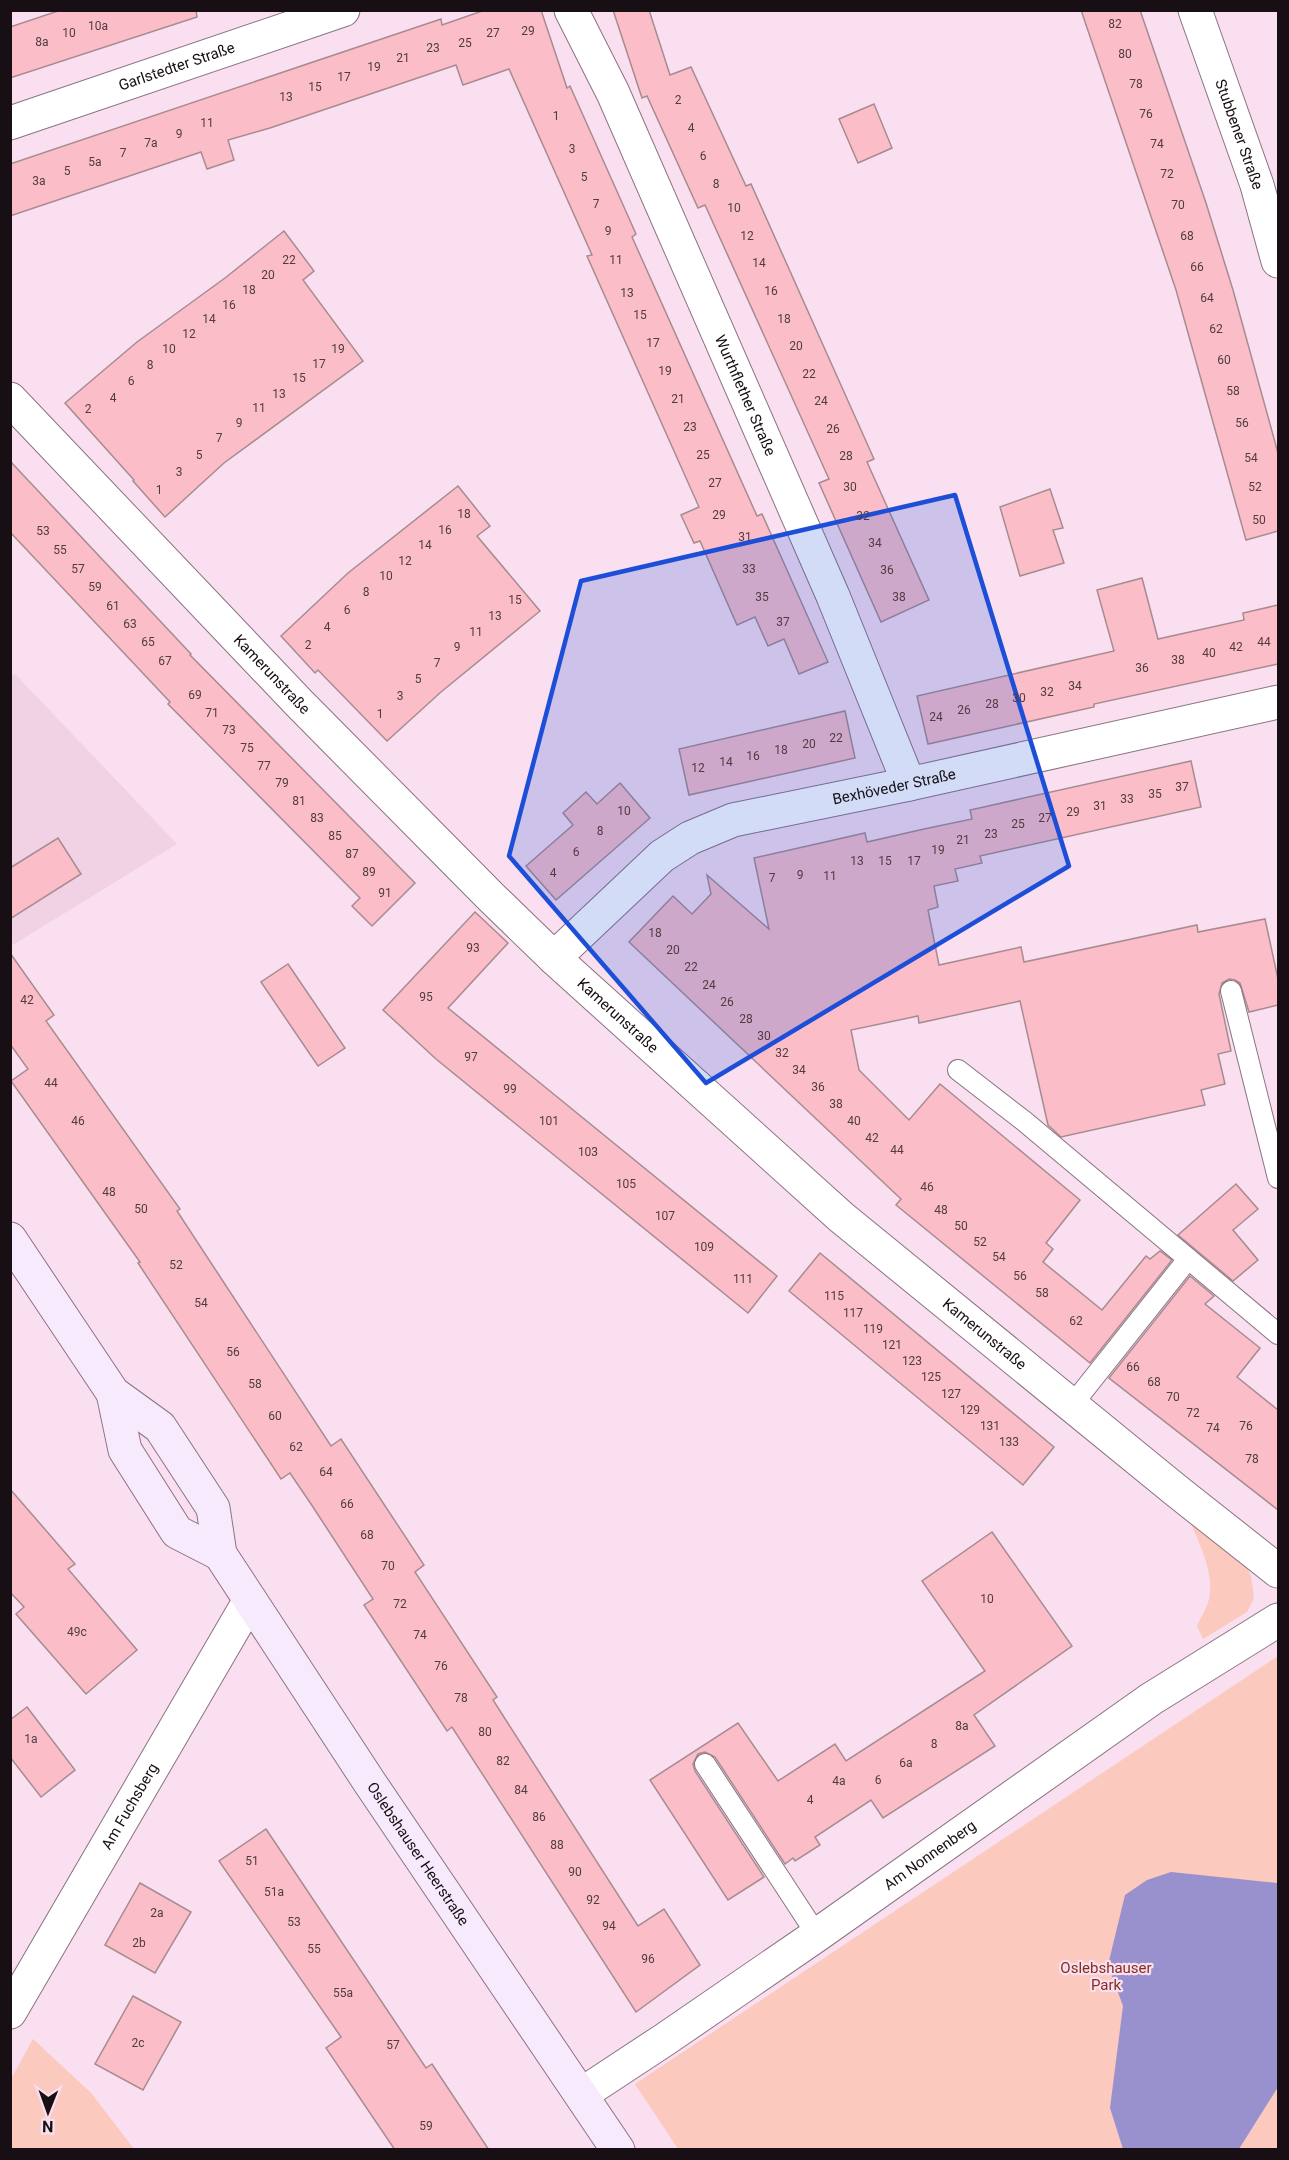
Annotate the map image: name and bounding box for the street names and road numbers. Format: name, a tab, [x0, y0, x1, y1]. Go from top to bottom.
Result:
street label: Garlstedter Straße	[116, 38, 237, 95]
street label: Stubbener Straße	[1211, 77, 1267, 191]
street label: Wurthflether Straße	[711, 332, 780, 459]
street label: Kamerunstraße	[230, 631, 314, 718]
street label: Bexhöveder Straße	[831, 765, 958, 808]
street label: Kamerunstraße	[574, 974, 662, 1057]
street label: Kamerunstraße	[939, 1295, 1030, 1374]
street label: Am Fuchsberg	[98, 1760, 162, 1853]
street label: Oslebshauser Heerstraße	[363, 1779, 473, 1929]
street label: Am Nonnenberg	[880, 1817, 979, 1894]

